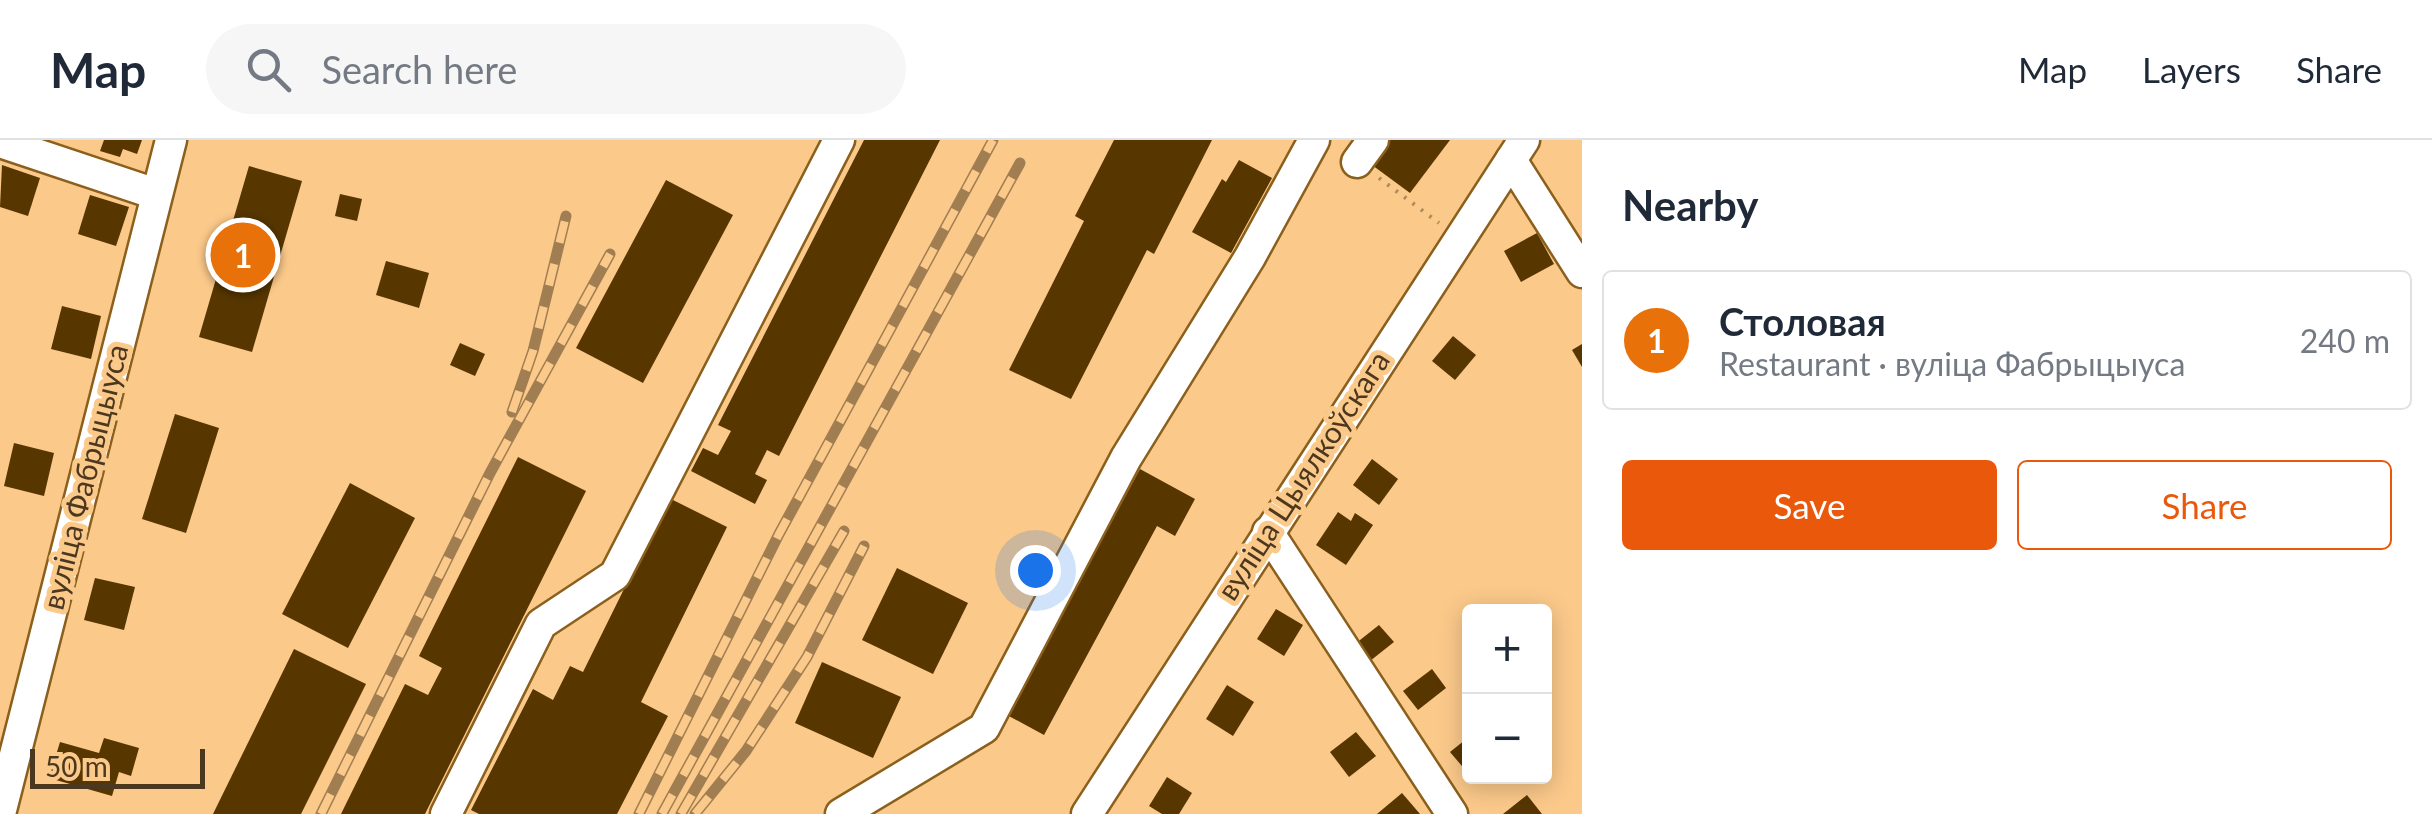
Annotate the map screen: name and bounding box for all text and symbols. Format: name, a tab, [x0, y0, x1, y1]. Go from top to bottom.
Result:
search box	[206, 24, 906, 114]
text: Map	[50, 41, 146, 98]
icon: search	[241, 42, 296, 97]
text: Search here	[321, 46, 517, 92]
text: Map	[2018, 48, 2087, 90]
text: Layers	[2142, 48, 2241, 90]
text: Share	[2296, 48, 2382, 90]
text: Nearby	[1622, 180, 1759, 230]
pin: 1	[210, 218, 276, 292]
text: Столовая	[1719, 298, 1886, 344]
text: 1	[1647, 321, 1666, 360]
text: 240 m	[2300, 321, 2390, 360]
street label: вуліца Фабрыцыуса	[34, 340, 134, 613]
street label: вуліца Цыялкоўскага	[1208, 344, 1396, 606]
text: Restaurant · вуліца Фабрыцыуса	[1719, 344, 2185, 383]
button: Save	[1622, 460, 1997, 550]
button: Share	[2017, 460, 2392, 550]
your location	[1010, 545, 1061, 596]
map controls	[1462, 604, 1552, 784]
button: +	[1462, 604, 1552, 694]
button: −	[1462, 694, 1552, 784]
scale bar	[30, 744, 205, 788]
text: 50 m	[45, 749, 108, 783]

